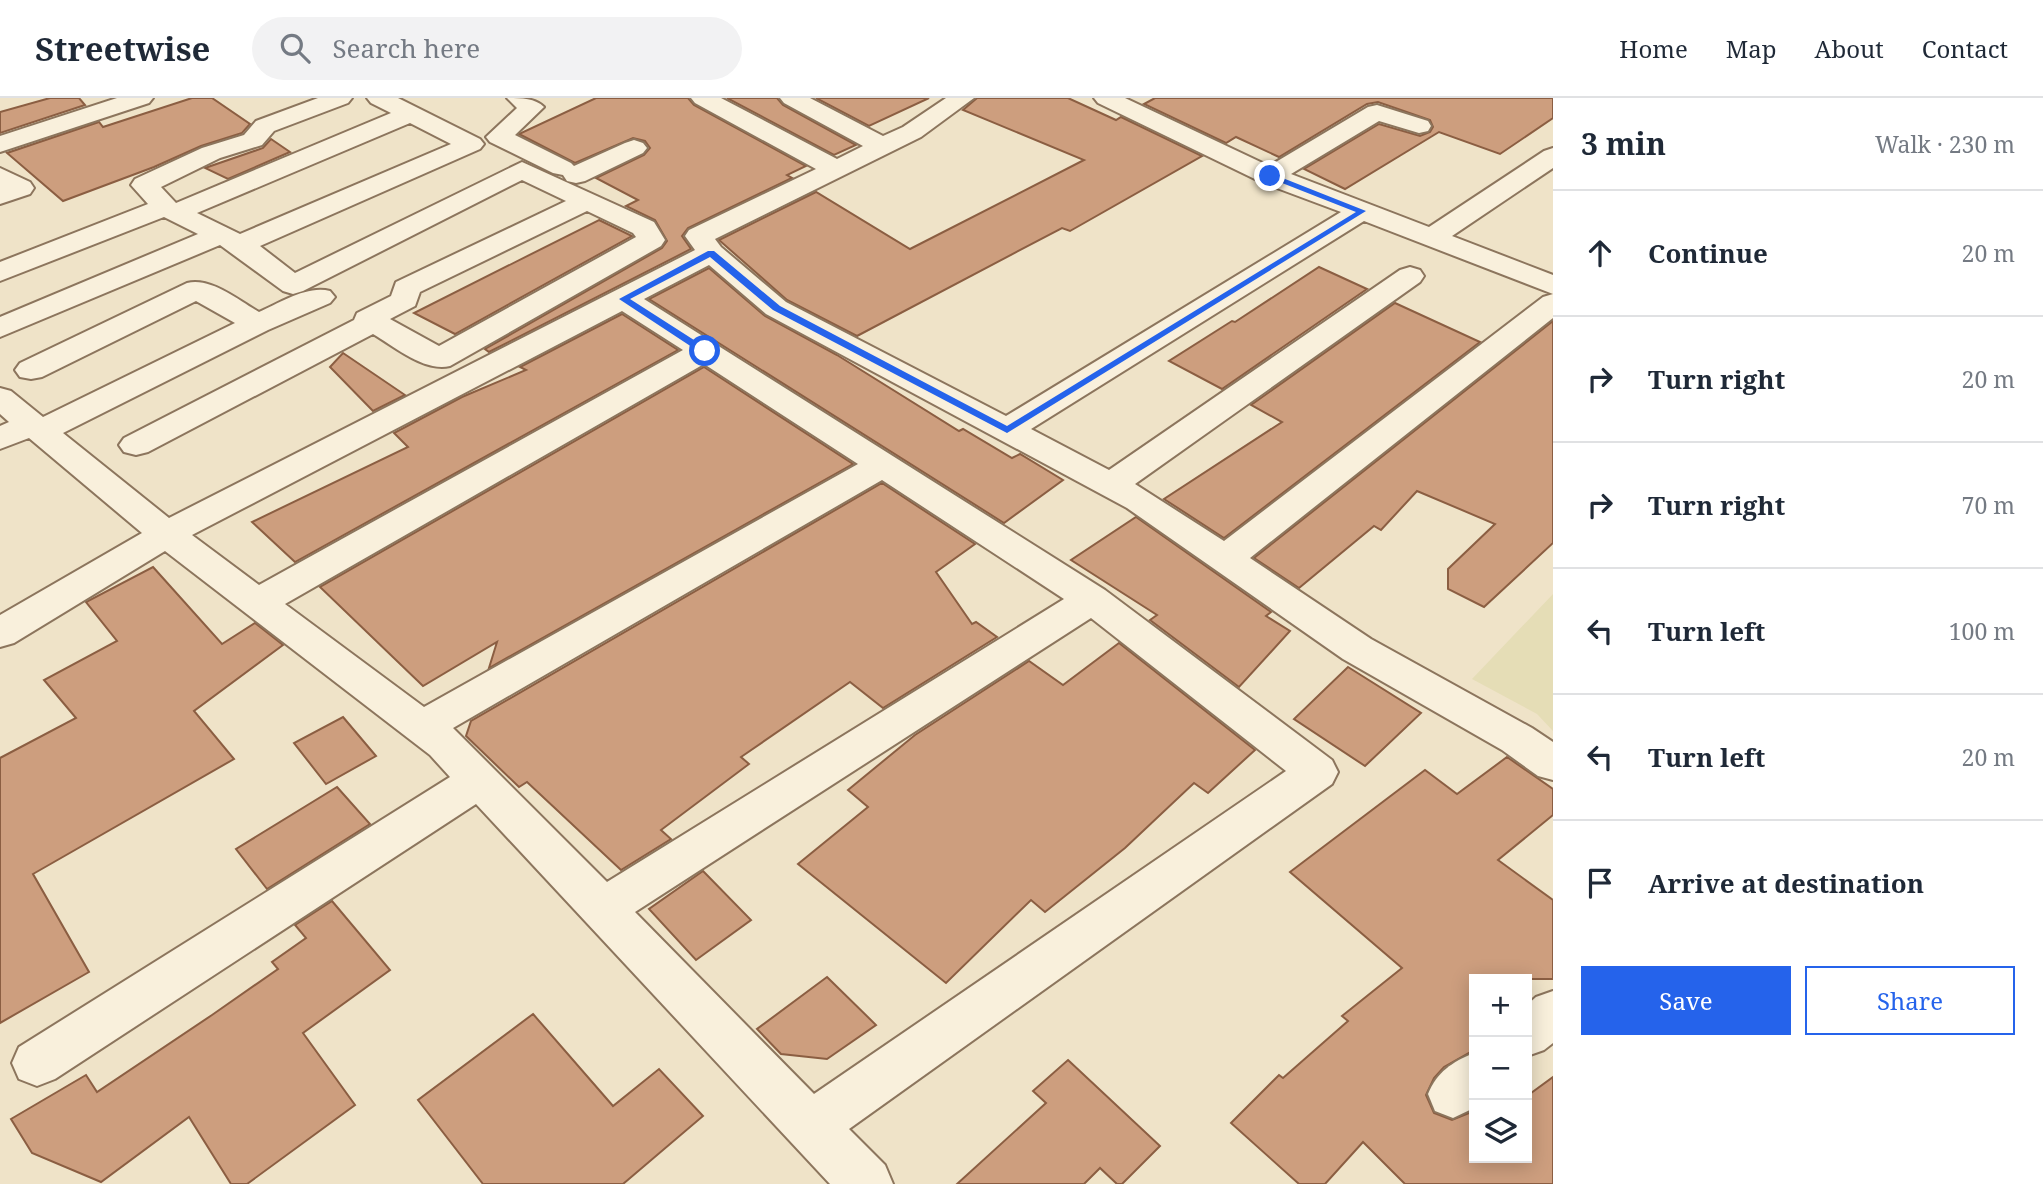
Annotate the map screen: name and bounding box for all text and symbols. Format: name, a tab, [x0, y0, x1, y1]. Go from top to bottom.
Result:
search box	[252, 17, 742, 80]
text: Streetwise	[35, 26, 210, 71]
icon: search	[276, 29, 314, 67]
text: Search here	[332, 30, 480, 66]
text: Home	[1619, 32, 1688, 65]
text: Map	[1726, 32, 1777, 65]
text: About	[1815, 32, 1884, 65]
text: Contact	[1922, 32, 2008, 65]
text: 3 min	[1581, 123, 1666, 164]
text: Walk · 230 m	[1875, 128, 2015, 160]
route end	[1254, 160, 1285, 191]
icon: ahead	[1581, 234, 1619, 272]
text: Continue	[1648, 235, 1768, 271]
text: 20 m	[1962, 237, 2015, 269]
route start	[689, 335, 720, 366]
icon: right	[1581, 360, 1619, 398]
text: Turn right	[1648, 361, 1785, 397]
text: 20 m	[1962, 363, 2015, 395]
icon: right	[1581, 486, 1619, 524]
text: Turn right	[1648, 487, 1785, 523]
text: 70 m	[1962, 489, 2015, 521]
icon: left	[1581, 612, 1619, 650]
text: Turn left	[1648, 613, 1765, 649]
text: 100 m	[1949, 615, 2015, 647]
icon: left	[1581, 738, 1619, 776]
text: Turn left	[1648, 739, 1765, 775]
text: 20 m	[1962, 741, 2015, 773]
icon: arrive	[1581, 864, 1619, 902]
text: Arrive at destination	[1648, 865, 1924, 901]
button: Save	[1581, 966, 1791, 1035]
button: Share	[1805, 966, 2015, 1035]
map controls	[1469, 974, 1532, 1163]
button: +	[1469, 974, 1532, 1037]
button: −	[1469, 1037, 1532, 1100]
button: layers	[1469, 1100, 1532, 1163]

